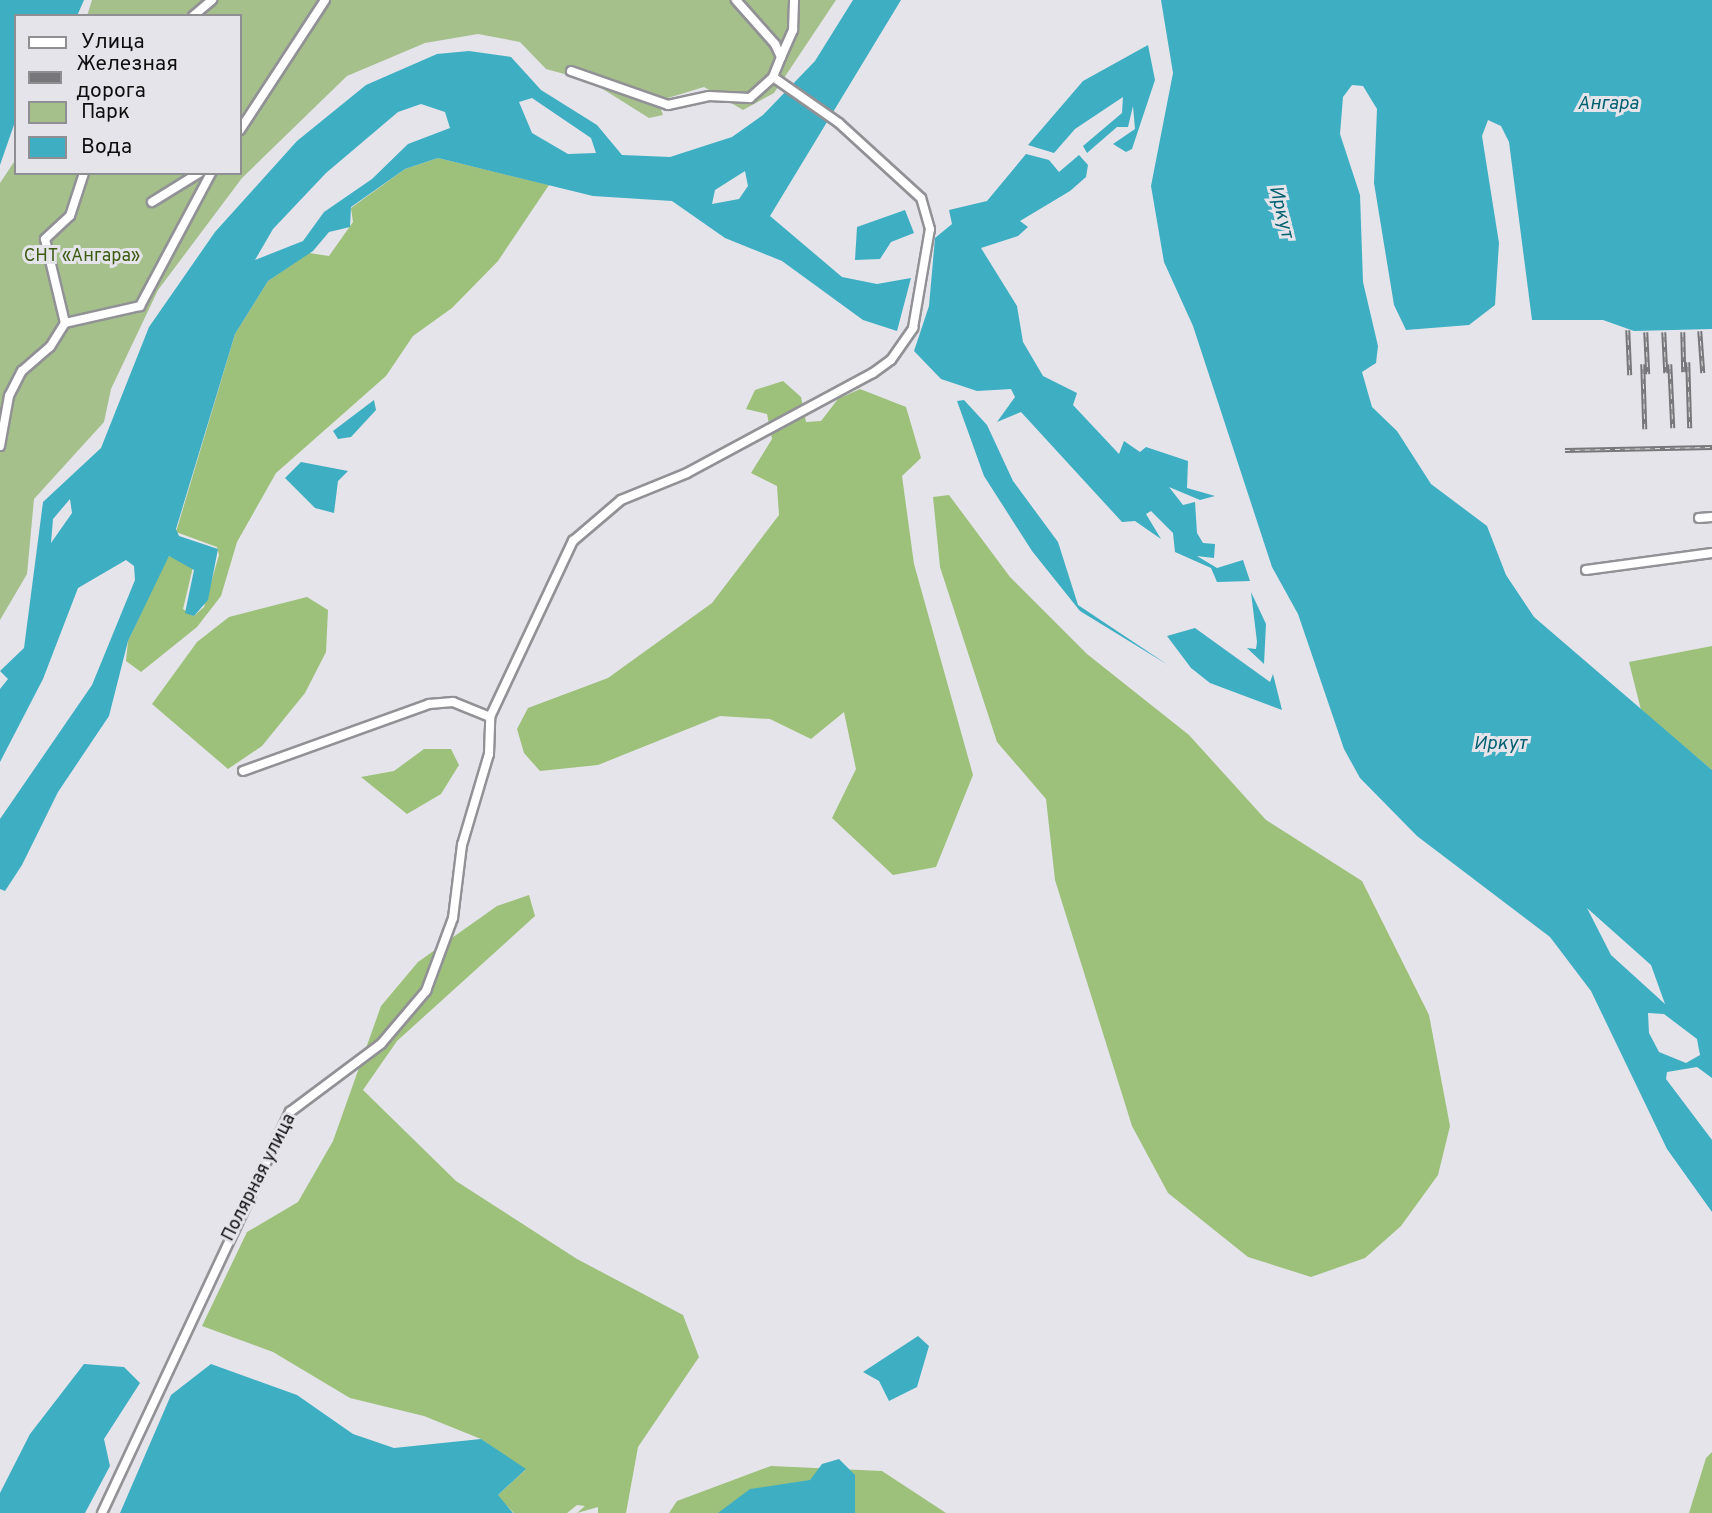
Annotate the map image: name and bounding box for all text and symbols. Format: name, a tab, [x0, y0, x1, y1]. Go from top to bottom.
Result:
legend	[14, 14, 242, 175]
text: Улица	[81, 29, 145, 56]
text: Железная дорога	[76, 51, 178, 105]
water label: Ангара	[1577, 94, 1639, 116]
text: Парк	[81, 99, 130, 126]
text: Вода	[81, 134, 132, 161]
water label: Иркут	[1263, 184, 1297, 240]
park label: СНТ «Ангара»	[23, 246, 141, 268]
water label: Иркут	[1474, 734, 1526, 756]
street label: Полярная улица	[219, 1111, 301, 1245]

